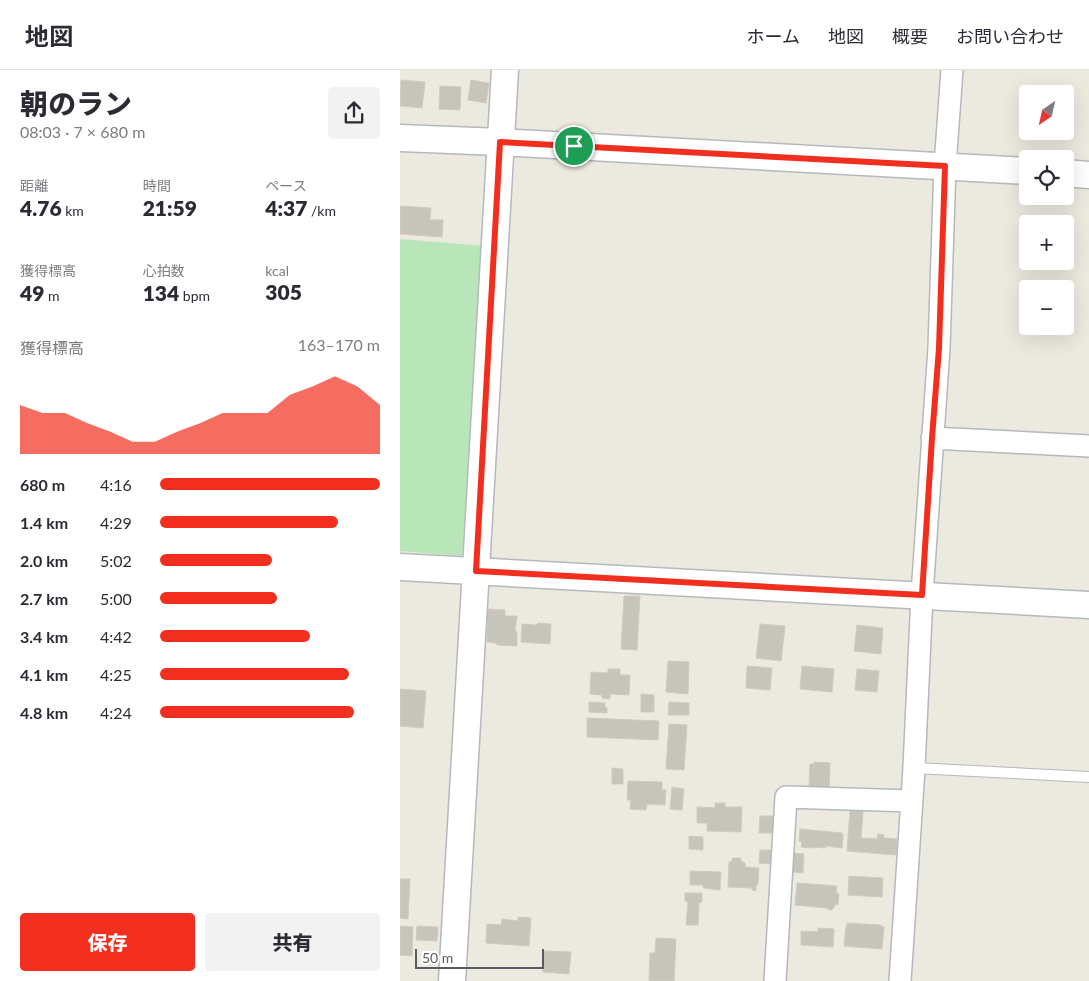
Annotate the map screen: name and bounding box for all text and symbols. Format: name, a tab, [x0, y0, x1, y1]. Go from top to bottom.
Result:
text: 地図	[25, 21, 73, 50]
text: ホーム	[747, 25, 800, 47]
text: 地図	[828, 25, 864, 47]
text: 概要	[892, 25, 928, 47]
text: お問い合わせ	[956, 25, 1064, 47]
north arrow	[1019, 85, 1074, 140]
map controls	[1019, 85, 1074, 335]
text: 朝のラン	[20, 86, 132, 120]
button: share	[328, 87, 380, 139]
text: 08:03 · 7 × 680 m	[20, 122, 145, 141]
pin	[553, 125, 595, 167]
icon: arrive	[560, 132, 588, 160]
button: locate	[1019, 150, 1074, 205]
text: 距離	[20, 177, 48, 194]
text: 時間	[143, 177, 171, 194]
text: ペース	[265, 177, 307, 194]
text: 4.76	[20, 195, 62, 220]
text: 21:59	[143, 195, 197, 220]
text: 4:37	[265, 195, 307, 220]
text: km	[62, 202, 84, 219]
text: /km	[307, 202, 336, 219]
button: +	[1019, 215, 1074, 270]
text: 獲得標高	[20, 262, 76, 279]
text: 心拍数	[143, 262, 185, 279]
text: kcal	[265, 262, 289, 279]
text: 305	[265, 279, 302, 304]
text: 49	[20, 280, 44, 305]
text: 134	[143, 280, 179, 305]
button: −	[1019, 280, 1074, 335]
text: m	[44, 287, 59, 304]
text: bpm	[179, 287, 210, 304]
text: 163–170 m	[298, 335, 380, 354]
text: 獲得標高	[20, 338, 84, 357]
text: 680 m	[20, 475, 65, 494]
text: 4:16	[100, 475, 132, 494]
text: 1.4 km	[20, 513, 68, 532]
text: 4:29	[100, 513, 132, 532]
text: 2.0 km	[20, 551, 68, 570]
text: 5:02	[100, 551, 132, 570]
text: 2.7 km	[20, 589, 68, 608]
text: 5:00	[100, 589, 132, 608]
text: 3.4 km	[20, 627, 68, 646]
text: 4:42	[100, 627, 132, 646]
text: 4.1 km	[20, 665, 68, 684]
text: 4:25	[100, 665, 132, 684]
text: 4.8 km	[20, 703, 68, 722]
text: 4:24	[100, 703, 132, 722]
button: 保存	[20, 913, 195, 971]
button: 共有	[205, 913, 380, 971]
scale bar	[415, 946, 544, 969]
text: 50 m	[422, 949, 453, 966]

